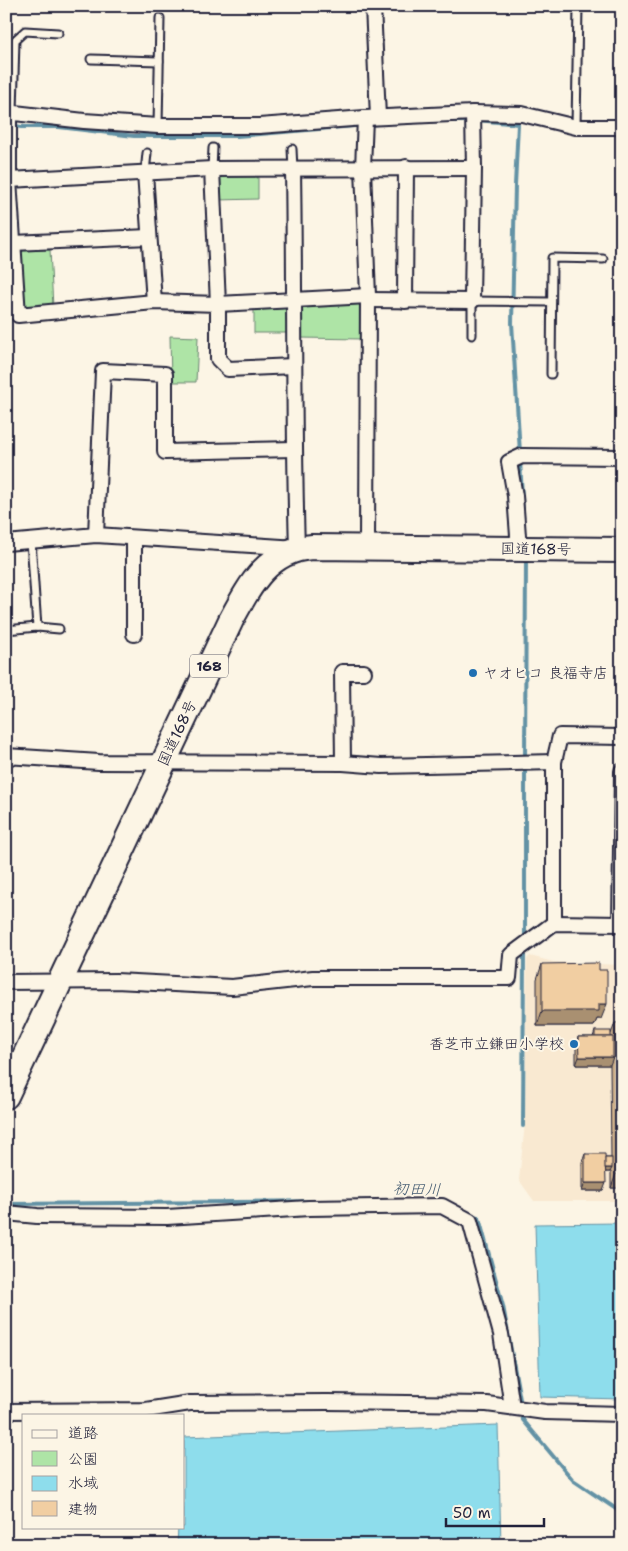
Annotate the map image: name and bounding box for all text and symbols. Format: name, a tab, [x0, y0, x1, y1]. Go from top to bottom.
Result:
street label: 国道168号	[500, 538, 572, 560]
road number: 168	[190, 654, 228, 678]
place label: ヤオヒコ 良福寺店	[483, 663, 608, 683]
marker: ヤオヒコ 良福寺店	[467, 667, 479, 679]
street label: 国道168号	[153, 697, 201, 769]
place label: 香芝市立鎌田小学校	[429, 1034, 564, 1054]
marker: 香芝市立鎌田小学校	[568, 1038, 580, 1050]
water label: 初田川	[393, 1178, 441, 1200]
legend	[22, 1414, 185, 1528]
text: 道路	[68, 1423, 98, 1443]
text: 公園	[68, 1449, 98, 1469]
text: 水域	[68, 1473, 98, 1493]
scale bar	[446, 1496, 543, 1528]
text: 建物	[68, 1499, 98, 1519]
text: 50 m	[453, 1503, 491, 1523]

